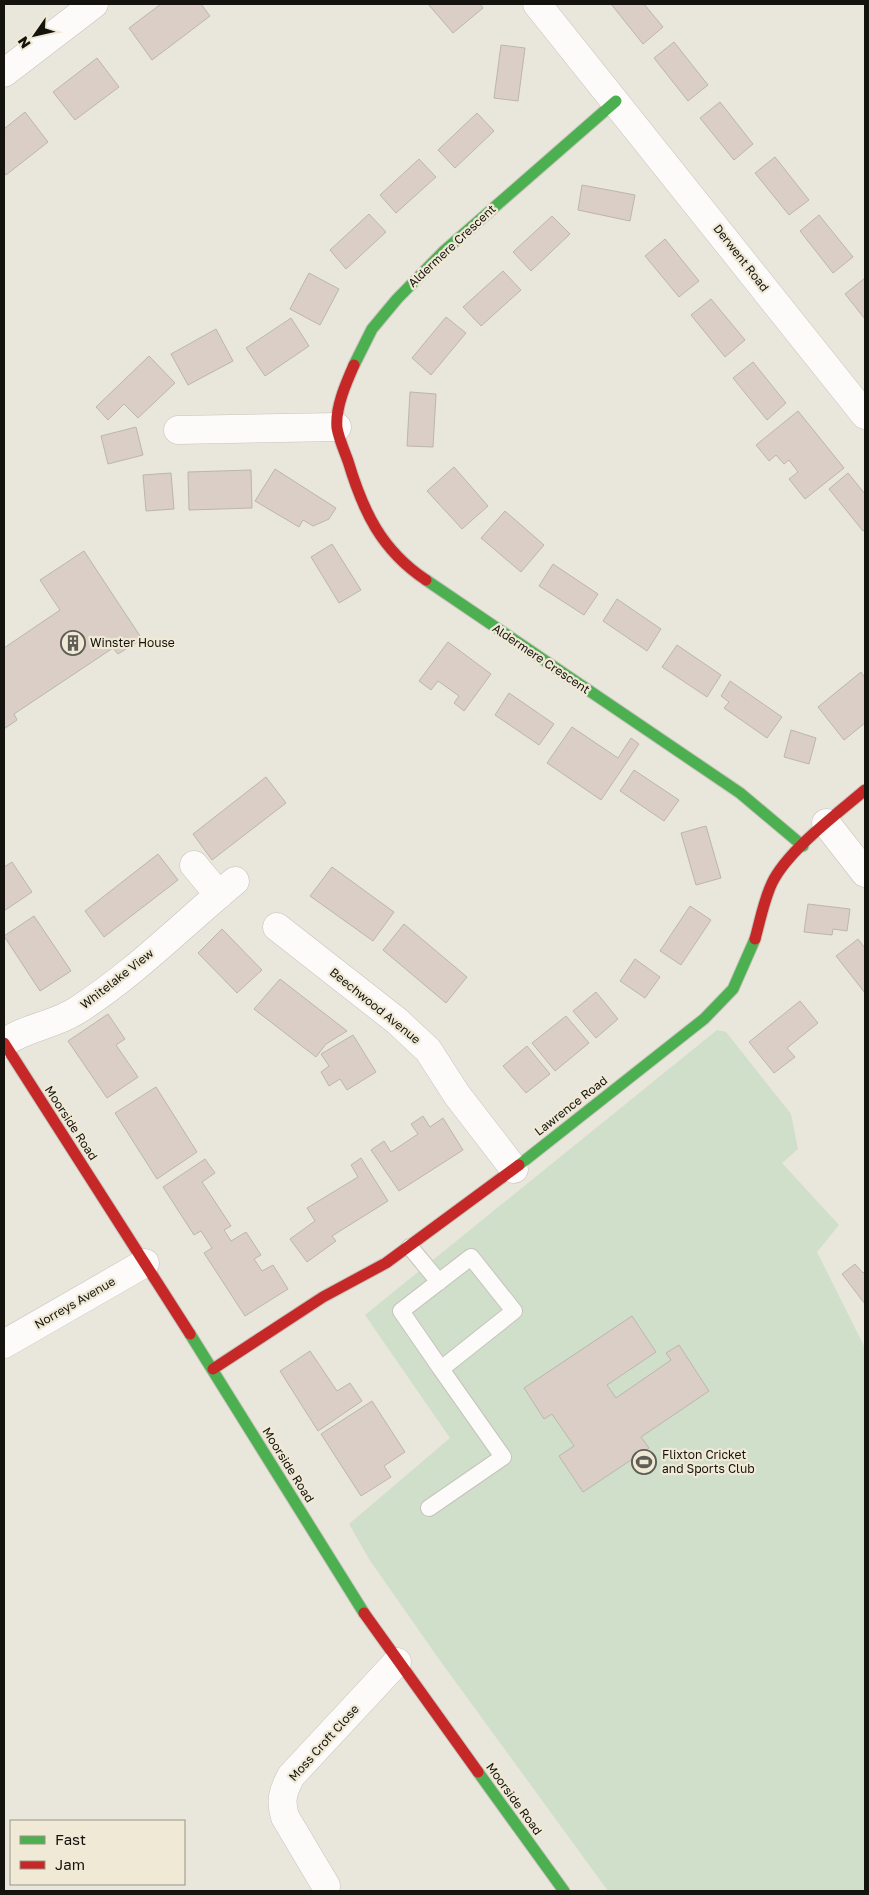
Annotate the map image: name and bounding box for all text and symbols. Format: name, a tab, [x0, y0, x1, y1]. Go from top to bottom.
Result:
north arrow	[10, 10, 60, 60]
text: N	[14, 33, 34, 52]
street label: Aldermere Crescent	[405, 201, 499, 290]
street label: Derwent Road	[710, 221, 772, 294]
street label: Aldermere Crescent	[490, 620, 593, 697]
building icon: Winster House	[60, 630, 86, 656]
place label: Winster House	[90, 635, 175, 650]
street label: Whitelake View	[77, 945, 157, 1012]
street label: Beechwood Avenue	[327, 964, 424, 1047]
street label: Lawrence Road	[531, 1073, 610, 1139]
street label: Moorside Road	[42, 1083, 101, 1163]
street label: Norreys Avenue	[32, 1273, 118, 1332]
street label: Moorside Road	[259, 1424, 317, 1505]
place label: Flixton Cricket and Sports Club	[662, 1447, 755, 1476]
sports icon: Flixton Cricket and Sports Club	[631, 1449, 657, 1475]
street label: Moss Croft Close	[285, 1701, 362, 1784]
street label: Moorside Road	[483, 1760, 546, 1838]
legend	[10, 1820, 185, 1885]
text: Fast	[55, 1830, 86, 1848]
text: Jam	[55, 1855, 85, 1873]

